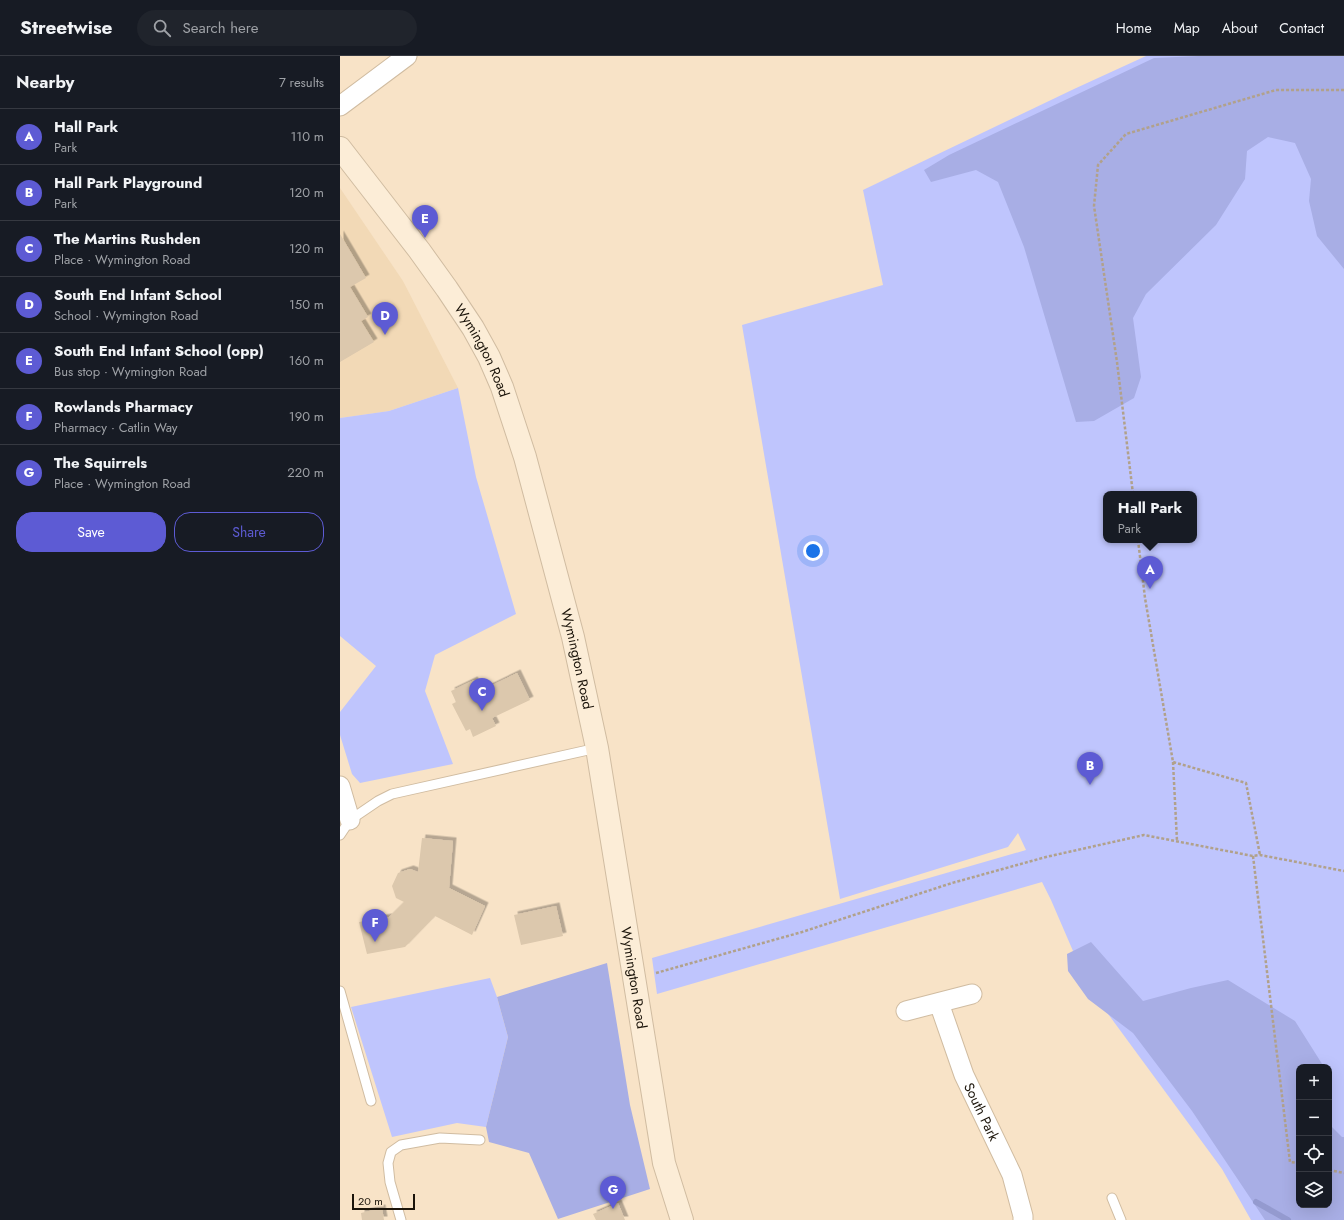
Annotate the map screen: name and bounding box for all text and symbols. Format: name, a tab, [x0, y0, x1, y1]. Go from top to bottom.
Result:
search box	[137, 10, 417, 46]
text: Streetwise	[20, 14, 113, 41]
icon: search	[151, 17, 173, 39]
text: Search here	[183, 17, 258, 39]
text: Home	[1116, 18, 1152, 38]
text: Map	[1174, 18, 1200, 38]
text: About	[1222, 18, 1257, 38]
text: Contact	[1279, 18, 1324, 38]
text: Nearby	[16, 70, 74, 94]
text: 7 results	[279, 73, 324, 92]
text: Hall Park	[54, 116, 118, 138]
text: A	[24, 127, 34, 146]
text: 110 m	[290, 127, 324, 146]
text: Park	[54, 138, 77, 157]
text: Hall Park Playground	[54, 172, 202, 194]
text: B	[25, 183, 33, 202]
text: 120 m	[289, 183, 324, 202]
text: Park	[54, 194, 77, 213]
pin: E	[412, 205, 438, 238]
text: The Martins Rushden	[54, 228, 201, 250]
text: C	[24, 239, 34, 258]
text: 120 m	[289, 239, 324, 258]
text: Place · Wymington Road	[54, 250, 190, 269]
text: South End Infant School	[54, 284, 222, 306]
text: D	[24, 295, 34, 314]
text: 150 m	[289, 295, 324, 314]
street label: Wymington Road	[450, 300, 515, 399]
pin: D	[372, 302, 398, 335]
text: School · Wymington Road	[54, 306, 198, 325]
text: South End Infant School (opp)	[54, 340, 264, 362]
text: E	[25, 351, 33, 370]
text: 160 m	[289, 351, 324, 370]
text: Bus stop · Wymington Road	[54, 362, 207, 381]
text: Rowlands Pharmacy	[54, 396, 193, 418]
text: F	[25, 407, 33, 426]
text: 190 m	[289, 407, 324, 426]
text: Pharmacy · Catlin Way	[54, 418, 178, 437]
text: The Squirrels	[54, 452, 147, 474]
text: G	[24, 463, 34, 482]
text: 220 m	[287, 463, 324, 482]
text: Place · Wymington Road	[54, 474, 190, 493]
popup	[1103, 491, 1197, 543]
text: Hall Park	[1118, 497, 1182, 519]
button: Save	[16, 512, 166, 552]
button: Share	[174, 512, 324, 552]
text: Park	[1118, 519, 1141, 538]
your location	[803, 541, 823, 561]
pin: A	[1137, 556, 1163, 589]
street label: Wymington Road	[556, 606, 598, 711]
pin: C	[469, 678, 495, 711]
pin: B	[1077, 752, 1103, 785]
pin: F	[362, 909, 388, 942]
street label: Wymington Road	[616, 925, 652, 1030]
map controls	[1296, 1064, 1332, 1208]
button: +	[1296, 1064, 1332, 1100]
street label: South Park	[959, 1079, 1005, 1145]
button: −	[1296, 1100, 1332, 1136]
button: locate	[1296, 1136, 1332, 1172]
button: layers	[1296, 1172, 1332, 1208]
pin: G	[600, 1176, 626, 1209]
scale bar	[352, 1192, 415, 1211]
text: 20 m	[358, 1193, 383, 1209]

